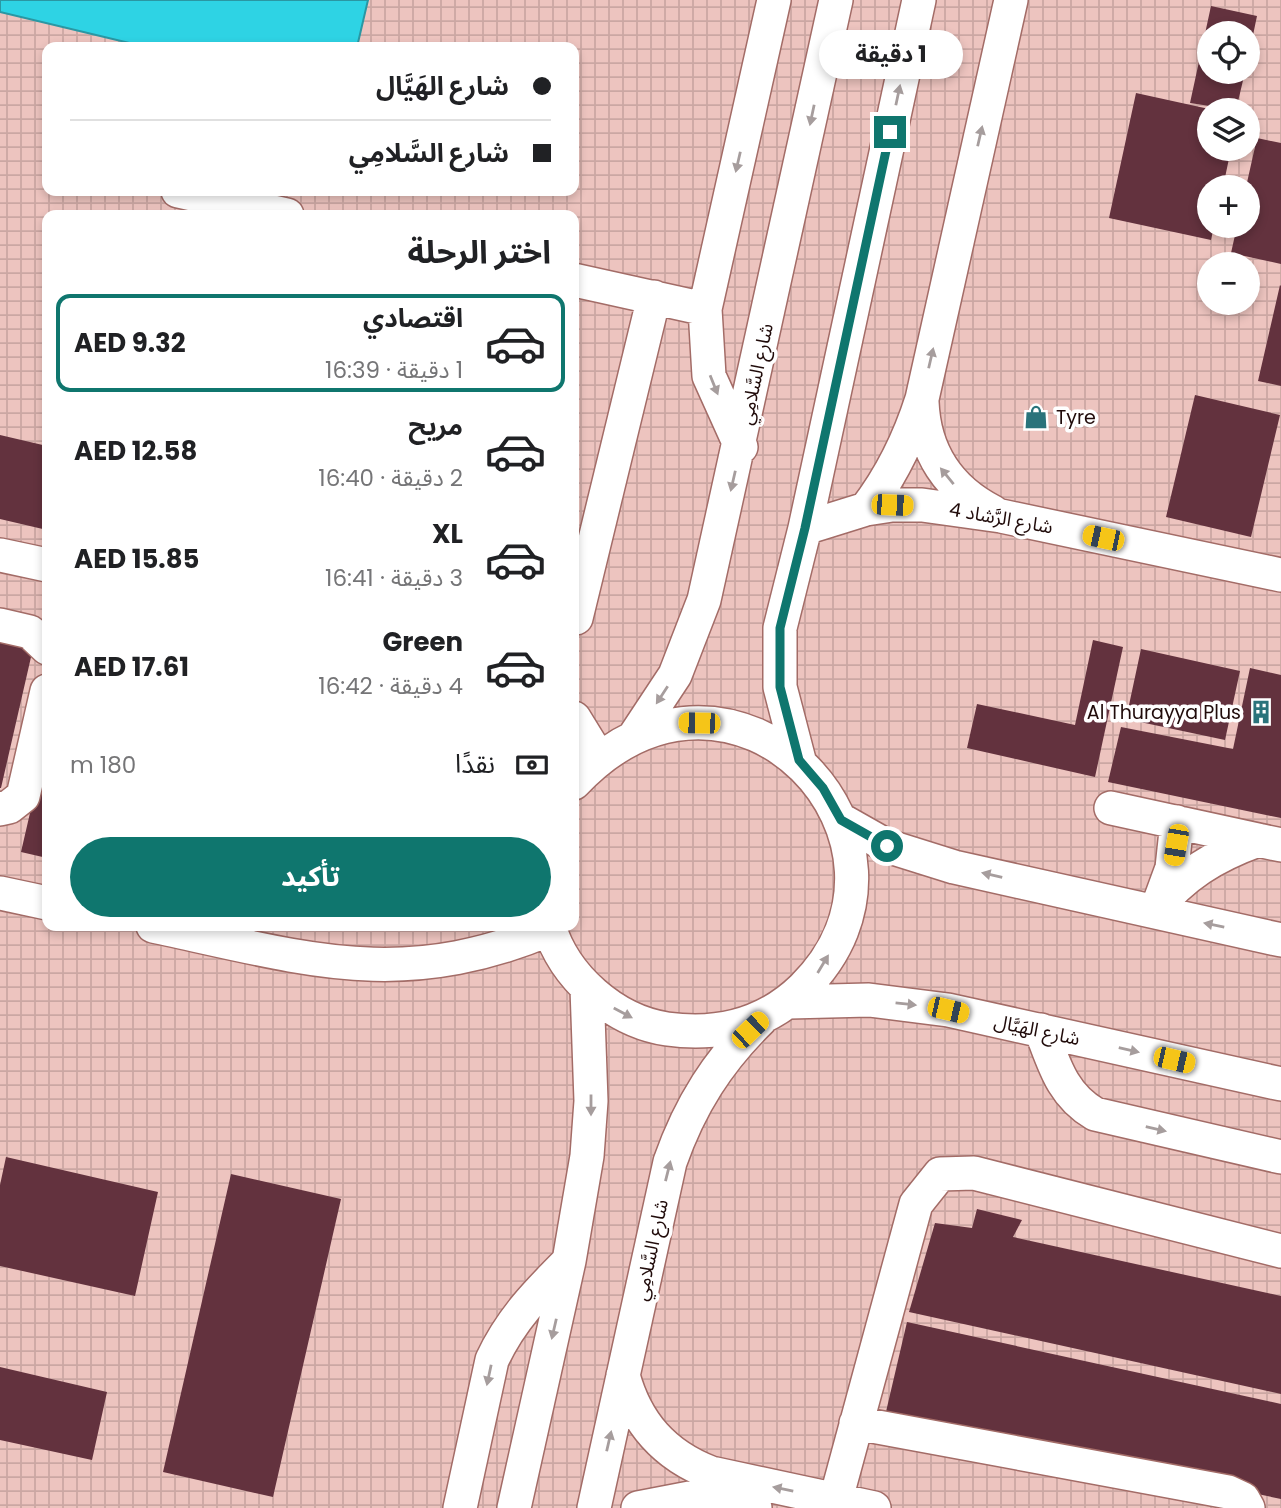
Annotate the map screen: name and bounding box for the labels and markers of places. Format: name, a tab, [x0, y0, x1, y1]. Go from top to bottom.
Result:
shop icon: Tyre	[1022, 403, 1050, 431]
place label: Tyre	[1056, 404, 1096, 431]
building icon: Al Thurayya Plus	[1247, 698, 1275, 726]
place label: Al Thurayya Plus	[1087, 699, 1241, 726]

